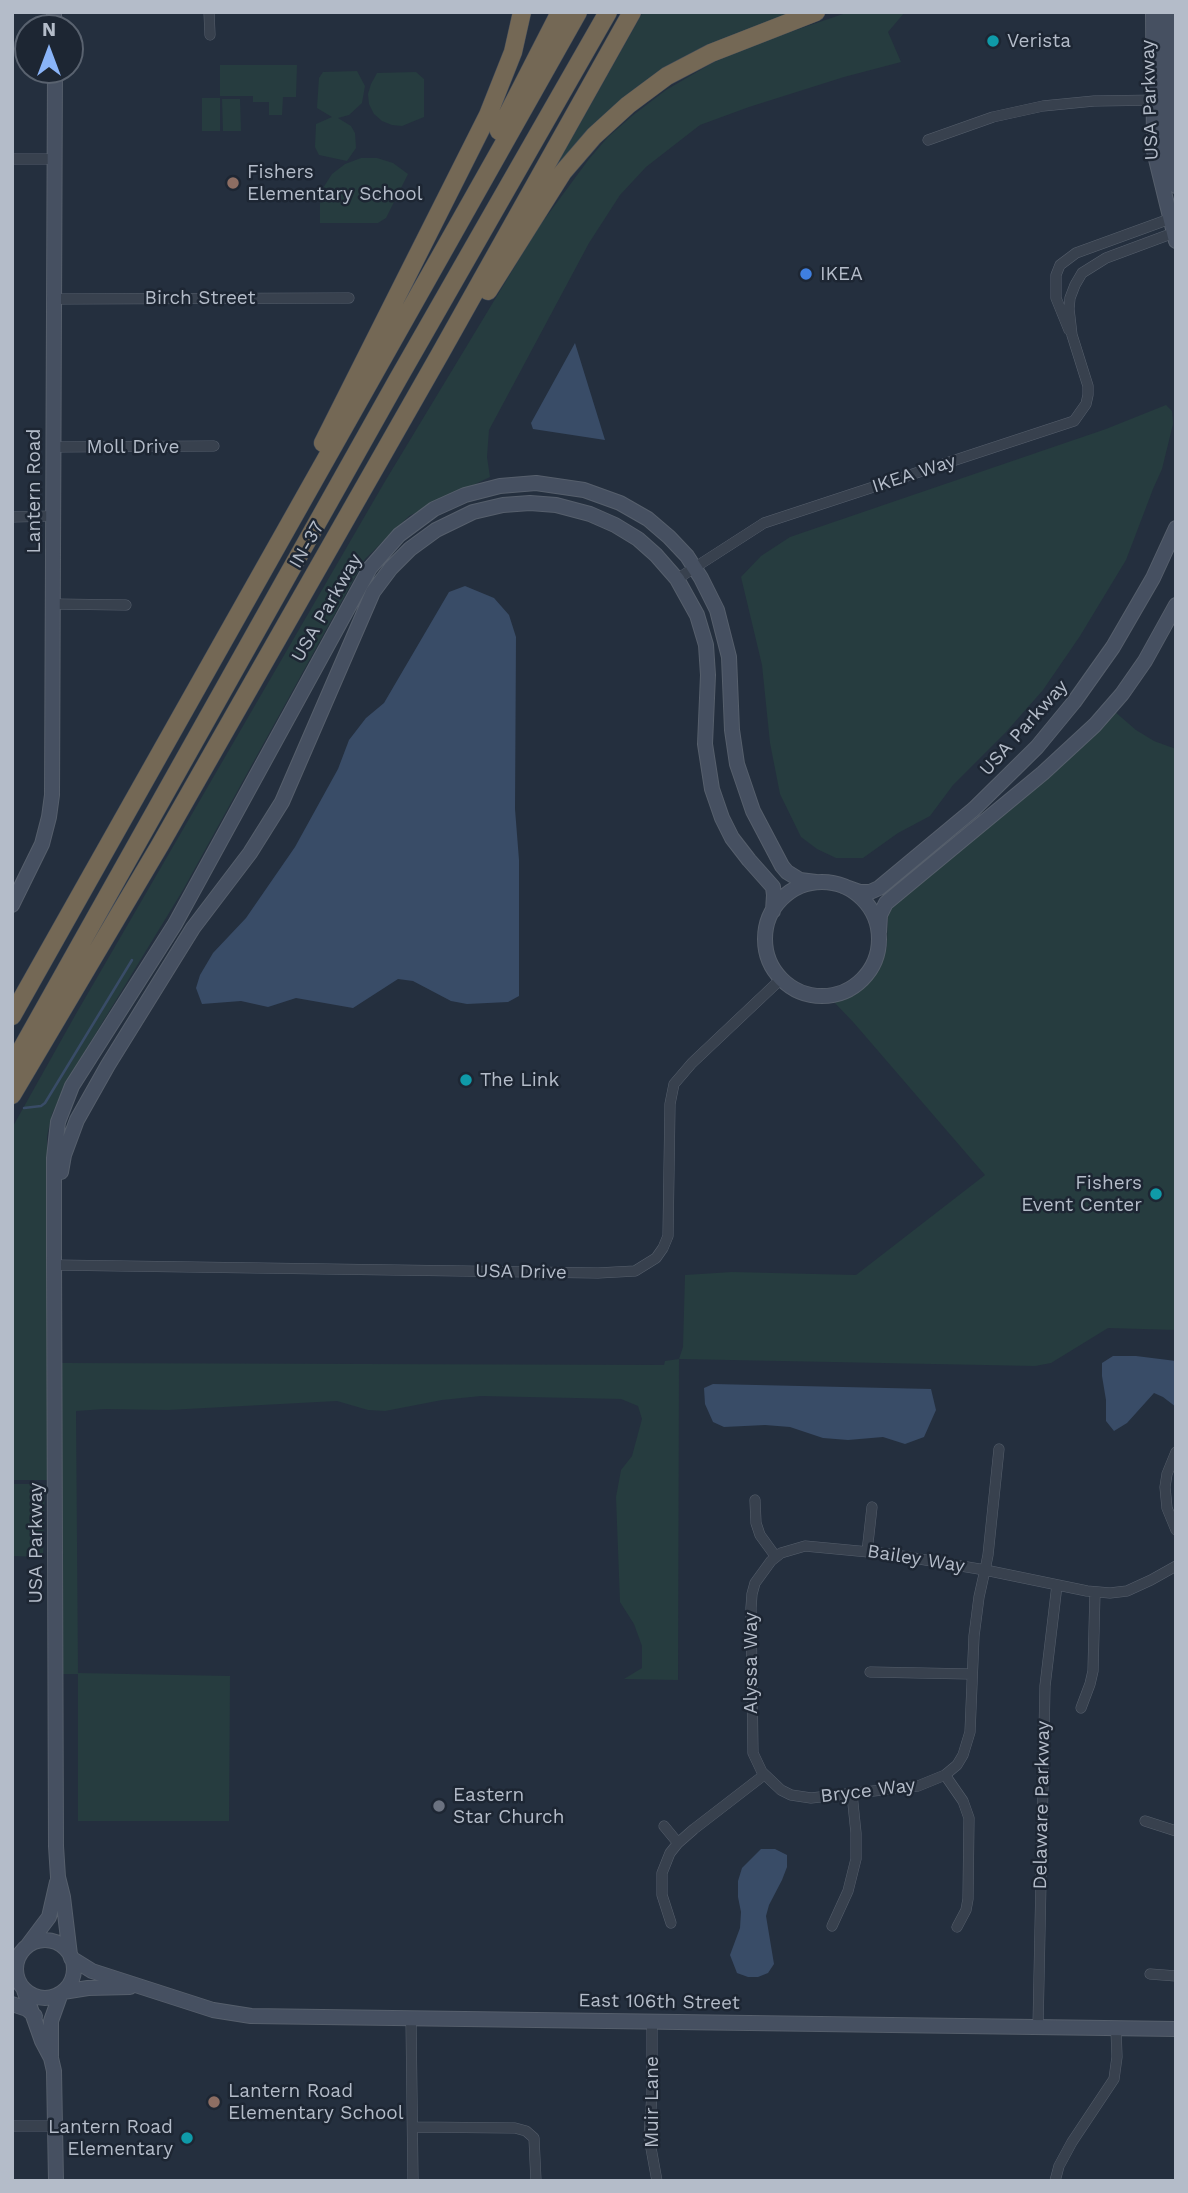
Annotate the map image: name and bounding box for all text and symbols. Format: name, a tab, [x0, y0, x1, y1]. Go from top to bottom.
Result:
north arrow	[14, 14, 84, 84]
text: N	[42, 18, 56, 41]
place label: Verista	[1007, 30, 1071, 52]
marker: Verista	[985, 33, 1001, 49]
street label: USA Parkway	[1136, 39, 1164, 161]
place label: Fishers Elementary School	[247, 161, 423, 205]
marker: Fishers Elementary School	[225, 175, 241, 191]
place label: IKEA	[820, 263, 863, 285]
marker: IKEA	[798, 266, 814, 282]
street label: Birch Street	[145, 287, 255, 309]
street label: Lantern Road	[23, 428, 45, 554]
street label: Moll Drive	[87, 436, 179, 458]
street label: IKEA Way	[869, 450, 959, 498]
street label: IN-37	[285, 518, 329, 572]
street label: USA Parkway	[287, 550, 367, 666]
street label: USA Parkway	[975, 675, 1073, 781]
place label: The Link	[480, 1069, 559, 1091]
marker: The Link	[458, 1072, 474, 1088]
place label: Fishers Event Center	[1021, 1172, 1142, 1216]
marker: Fishers Event Center	[1148, 1186, 1164, 1202]
street label: USA Drive	[475, 1260, 567, 1284]
street label: USA Parkway	[25, 1482, 47, 1604]
street label: Bailey Way	[866, 1540, 966, 1578]
street label: Alyssa Way	[740, 1612, 762, 1714]
street label: Delaware Parkway	[1029, 1720, 1055, 1890]
street label: Bryce Way	[819, 1774, 917, 1808]
place label: Eastern Star Church	[453, 1784, 564, 1828]
marker: Eastern Star Church	[431, 1798, 447, 1814]
street label: East 106th Street	[578, 1989, 740, 2015]
street label: Muir Lane	[641, 2056, 663, 2148]
place label: Lantern Road Elementary School	[228, 2080, 404, 2124]
marker: Lantern Road Elementary School	[206, 2094, 222, 2110]
place label: Lantern Road Elementary	[48, 2116, 173, 2160]
marker: Lantern Road Elementary	[179, 2130, 195, 2146]

